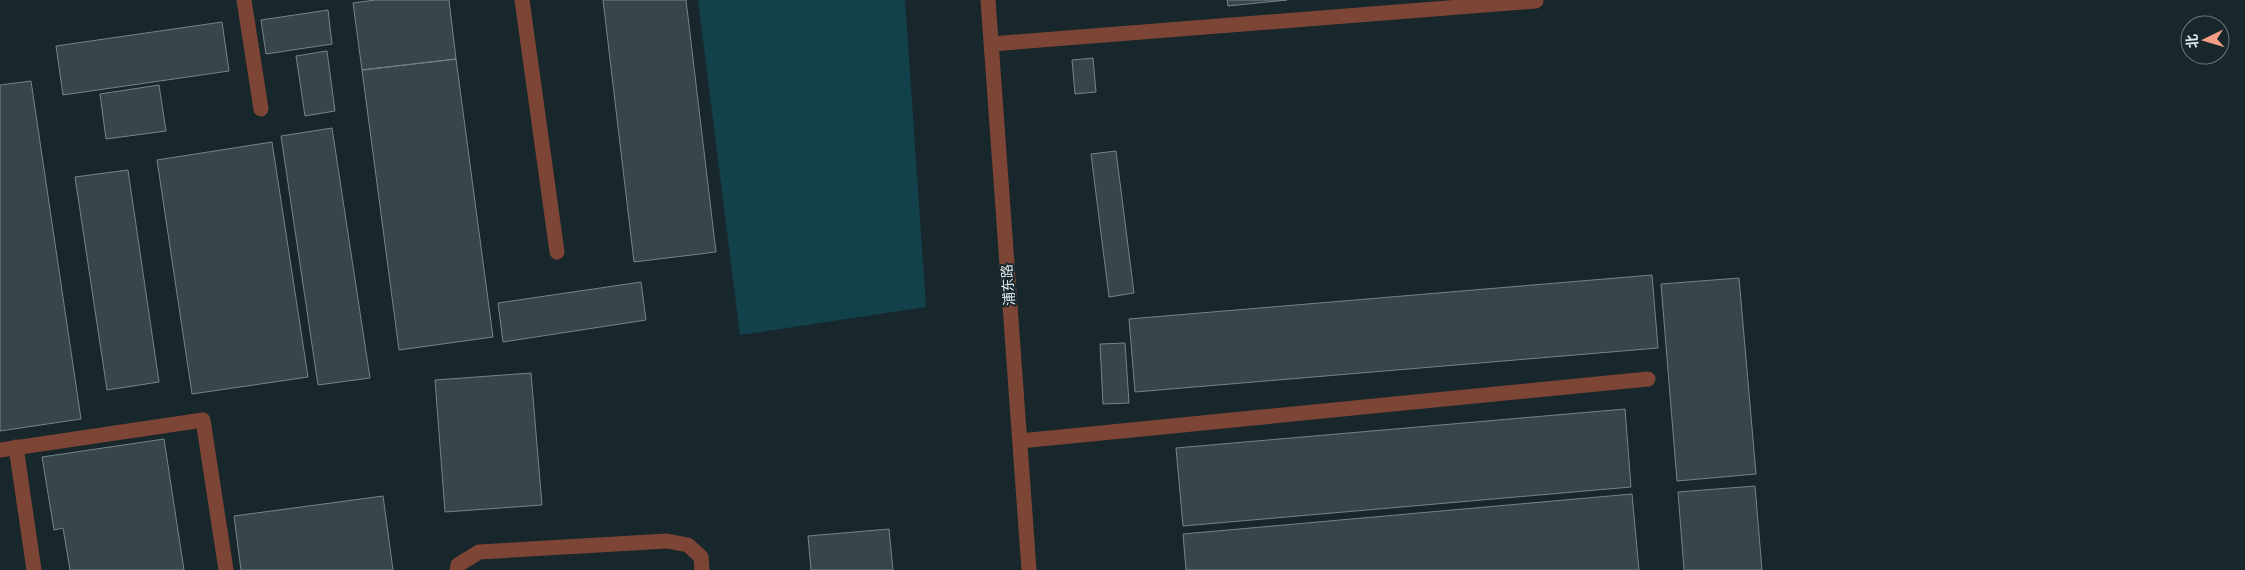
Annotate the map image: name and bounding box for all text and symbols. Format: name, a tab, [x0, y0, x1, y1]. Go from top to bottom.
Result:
north arrow	[2180, 15, 2230, 65]
text: 北	[2182, 33, 2202, 49]
street label: 浦东路	[998, 263, 1018, 307]

